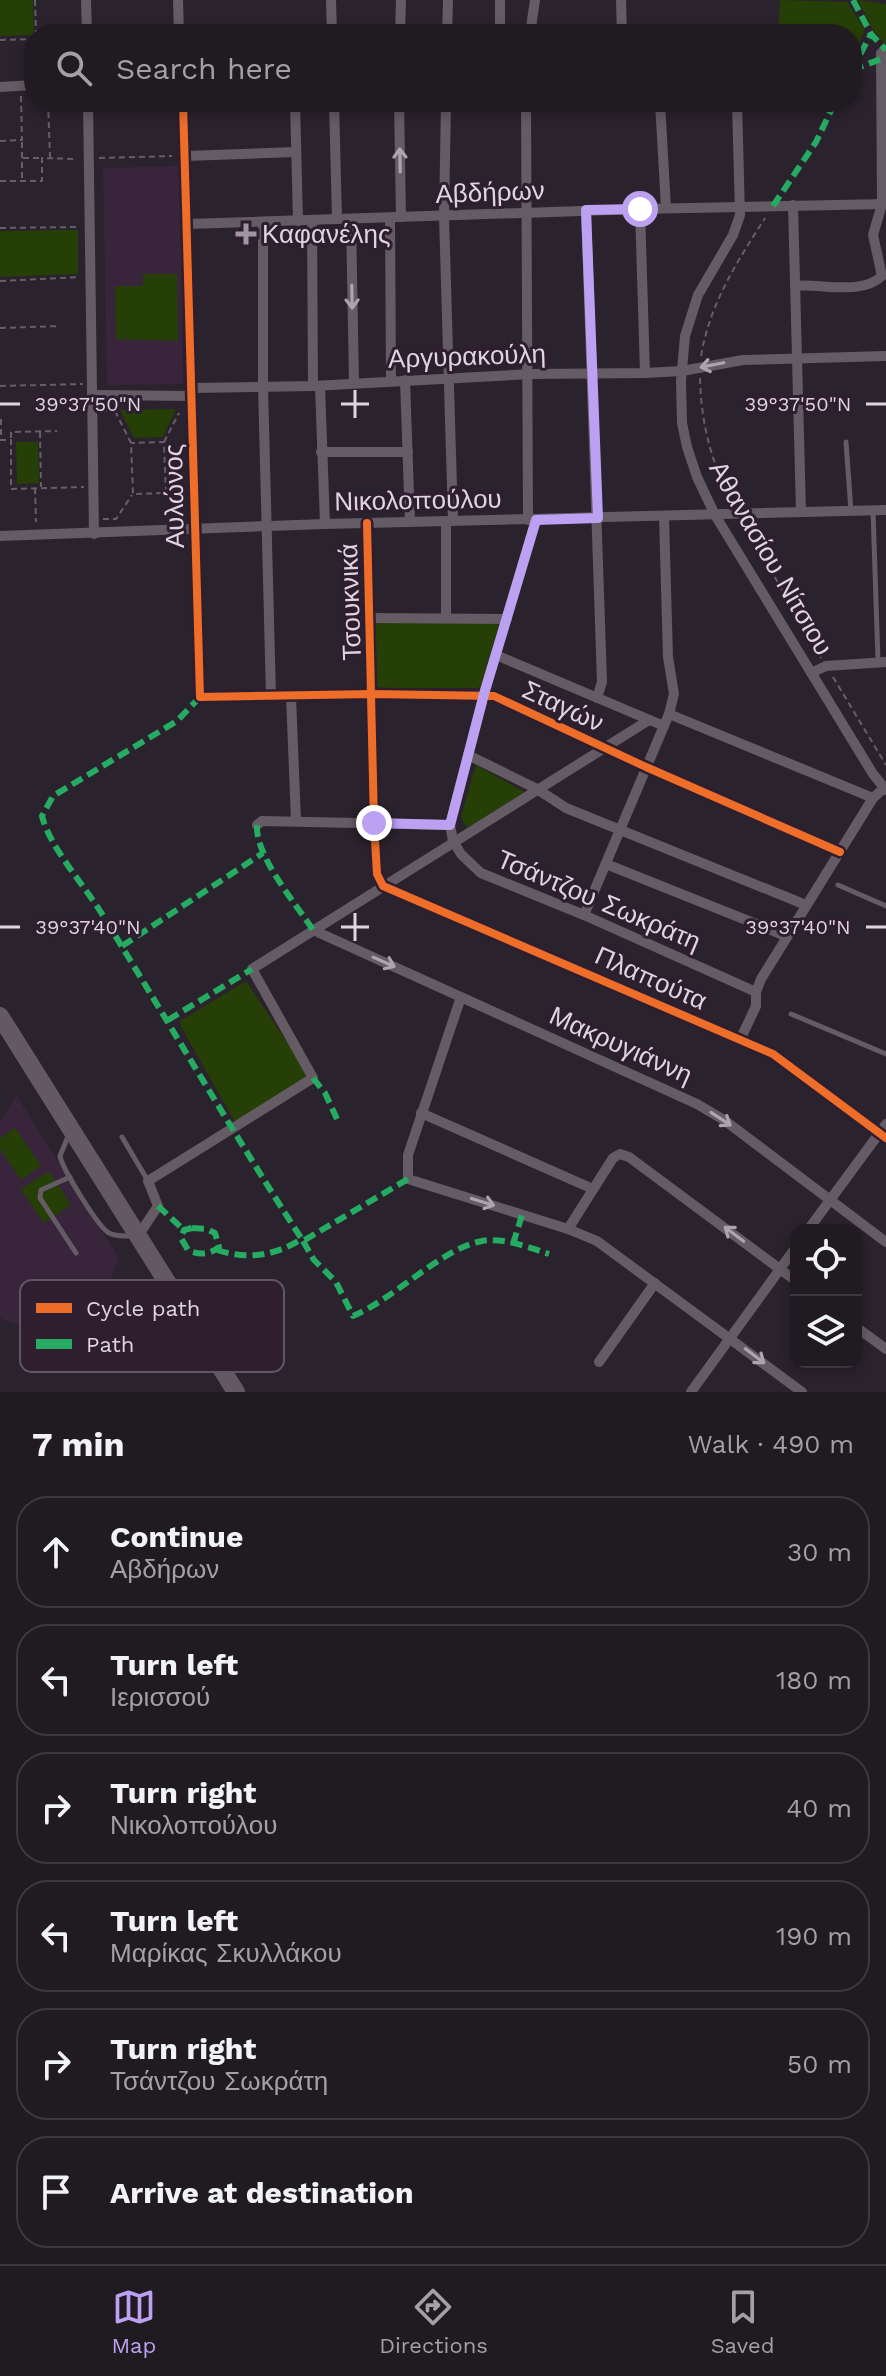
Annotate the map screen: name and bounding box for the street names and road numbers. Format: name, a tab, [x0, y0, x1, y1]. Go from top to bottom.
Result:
street label: Αβδήρων	[435, 175, 545, 209]
street label: Αργυρακούλη	[388, 338, 546, 374]
street label: Αυλώνος	[158, 444, 190, 548]
street label: Αθανασίου Νίτσιου	[703, 456, 839, 660]
street label: Νικολοπούλου	[334, 484, 502, 516]
street label: Τσουκνικά	[333, 543, 367, 661]
street label: Σταγών	[518, 674, 608, 738]
street label: Τσάντζου Σωκράτη	[493, 844, 705, 956]
street label: Πλαπούτα	[590, 940, 712, 1016]
street label: Μακρυγιάννη	[545, 1000, 697, 1090]

